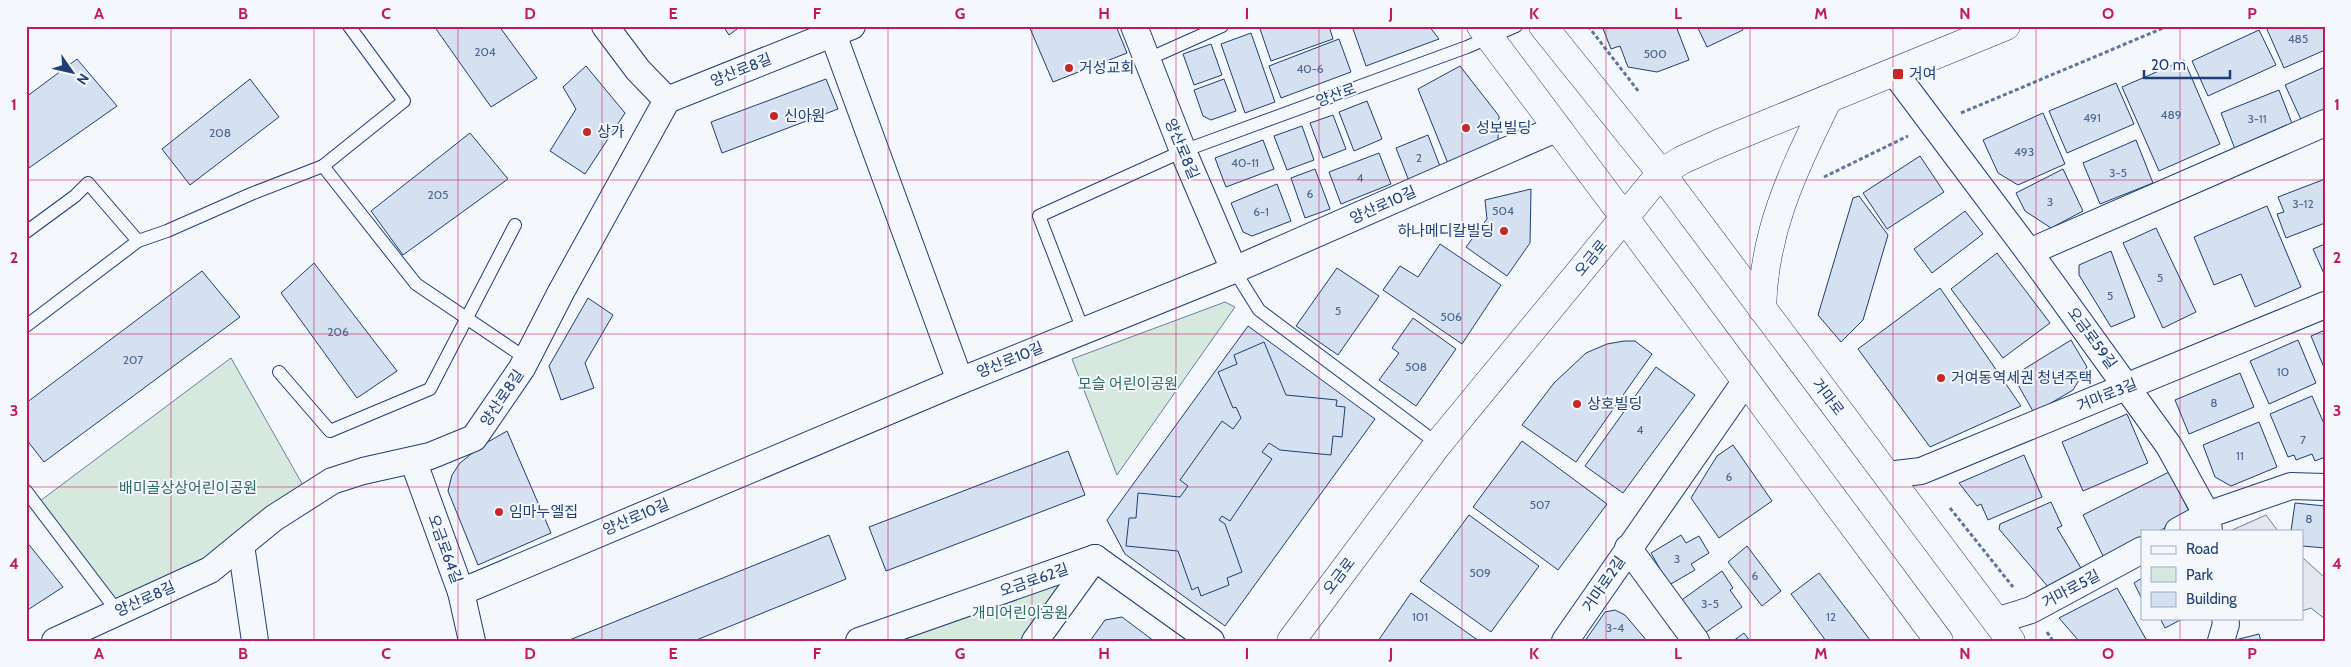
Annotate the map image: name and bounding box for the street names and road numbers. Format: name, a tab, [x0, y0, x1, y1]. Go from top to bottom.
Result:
street label: 양산로8길	[708, 50, 774, 90]
street label: 양산로	[1313, 79, 1359, 111]
street label: 양산로8길	[1161, 116, 1203, 182]
street label: 양산로10길	[1347, 182, 1419, 228]
street label: 오금로	[1571, 236, 1611, 280]
street label: 오금로59길	[2064, 304, 2120, 372]
street label: 양산로10길	[974, 338, 1046, 382]
street label: 양산로8길	[477, 366, 527, 430]
street label: 거마로	[1808, 375, 1848, 419]
street label: 거마로3길	[2074, 375, 2140, 415]
street label: 양산로10길	[600, 495, 672, 539]
street label: 오금로64길	[424, 512, 466, 586]
street label: 거마로2길	[1579, 553, 1629, 615]
street label: 오금로	[1319, 554, 1359, 598]
street label: 오금로62길	[997, 560, 1071, 600]
street label: 거마로5길	[2039, 566, 2103, 612]
street label: 양산로8길	[112, 578, 178, 620]

